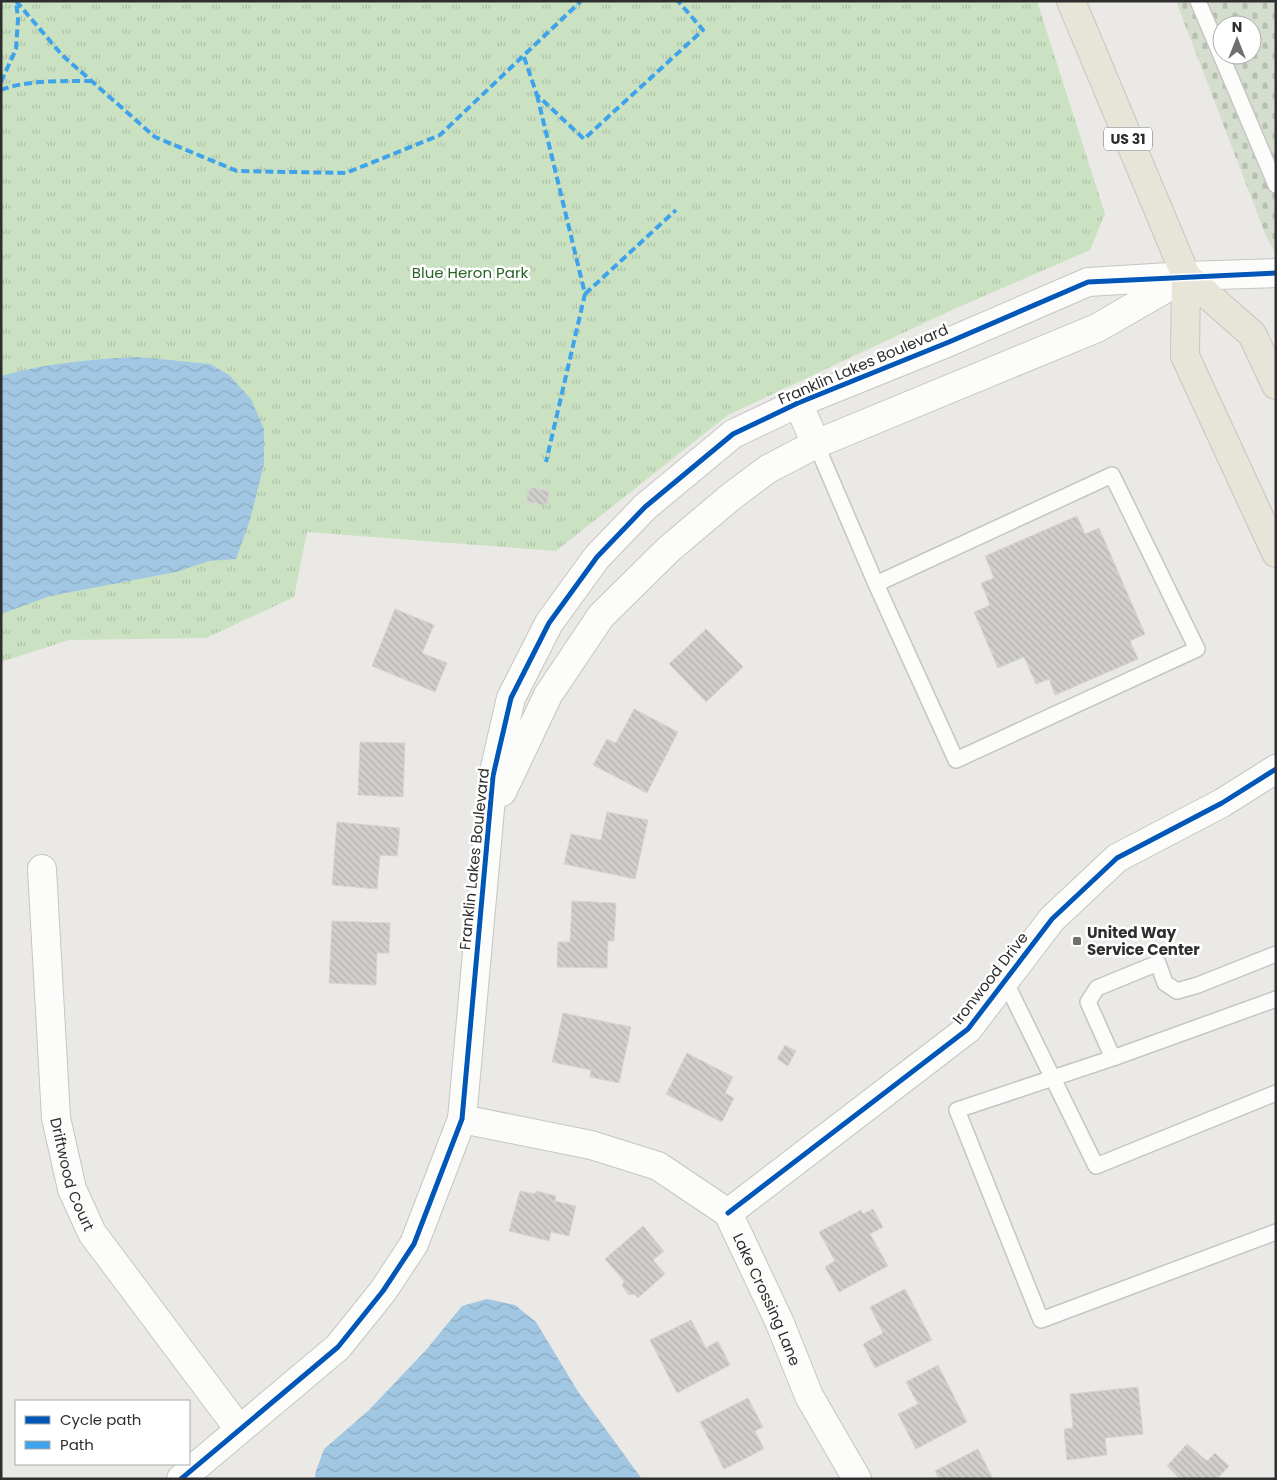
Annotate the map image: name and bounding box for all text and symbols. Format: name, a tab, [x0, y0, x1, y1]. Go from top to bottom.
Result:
north arrow	[1212, 15, 1262, 65]
text: N	[1232, 17, 1242, 37]
road number: US 31	[1104, 128, 1152, 150]
park label: Blue Heron Park	[412, 262, 528, 283]
street label: Franklin Lakes Boulevard	[775, 319, 951, 409]
street label: Franklin Lakes Boulevard	[454, 767, 494, 951]
place label: United Way Service Center	[1087, 922, 1200, 960]
street label: Ironwood Drive	[947, 928, 1033, 1028]
marker: United Way Service Center	[1071, 935, 1083, 947]
street label: Driftwood Court	[46, 1115, 100, 1234]
street label: Lake Crossing Lane	[728, 1230, 806, 1369]
legend	[15, 1400, 190, 1465]
text: Cycle path	[60, 1409, 141, 1430]
text: Path	[60, 1434, 94, 1455]

